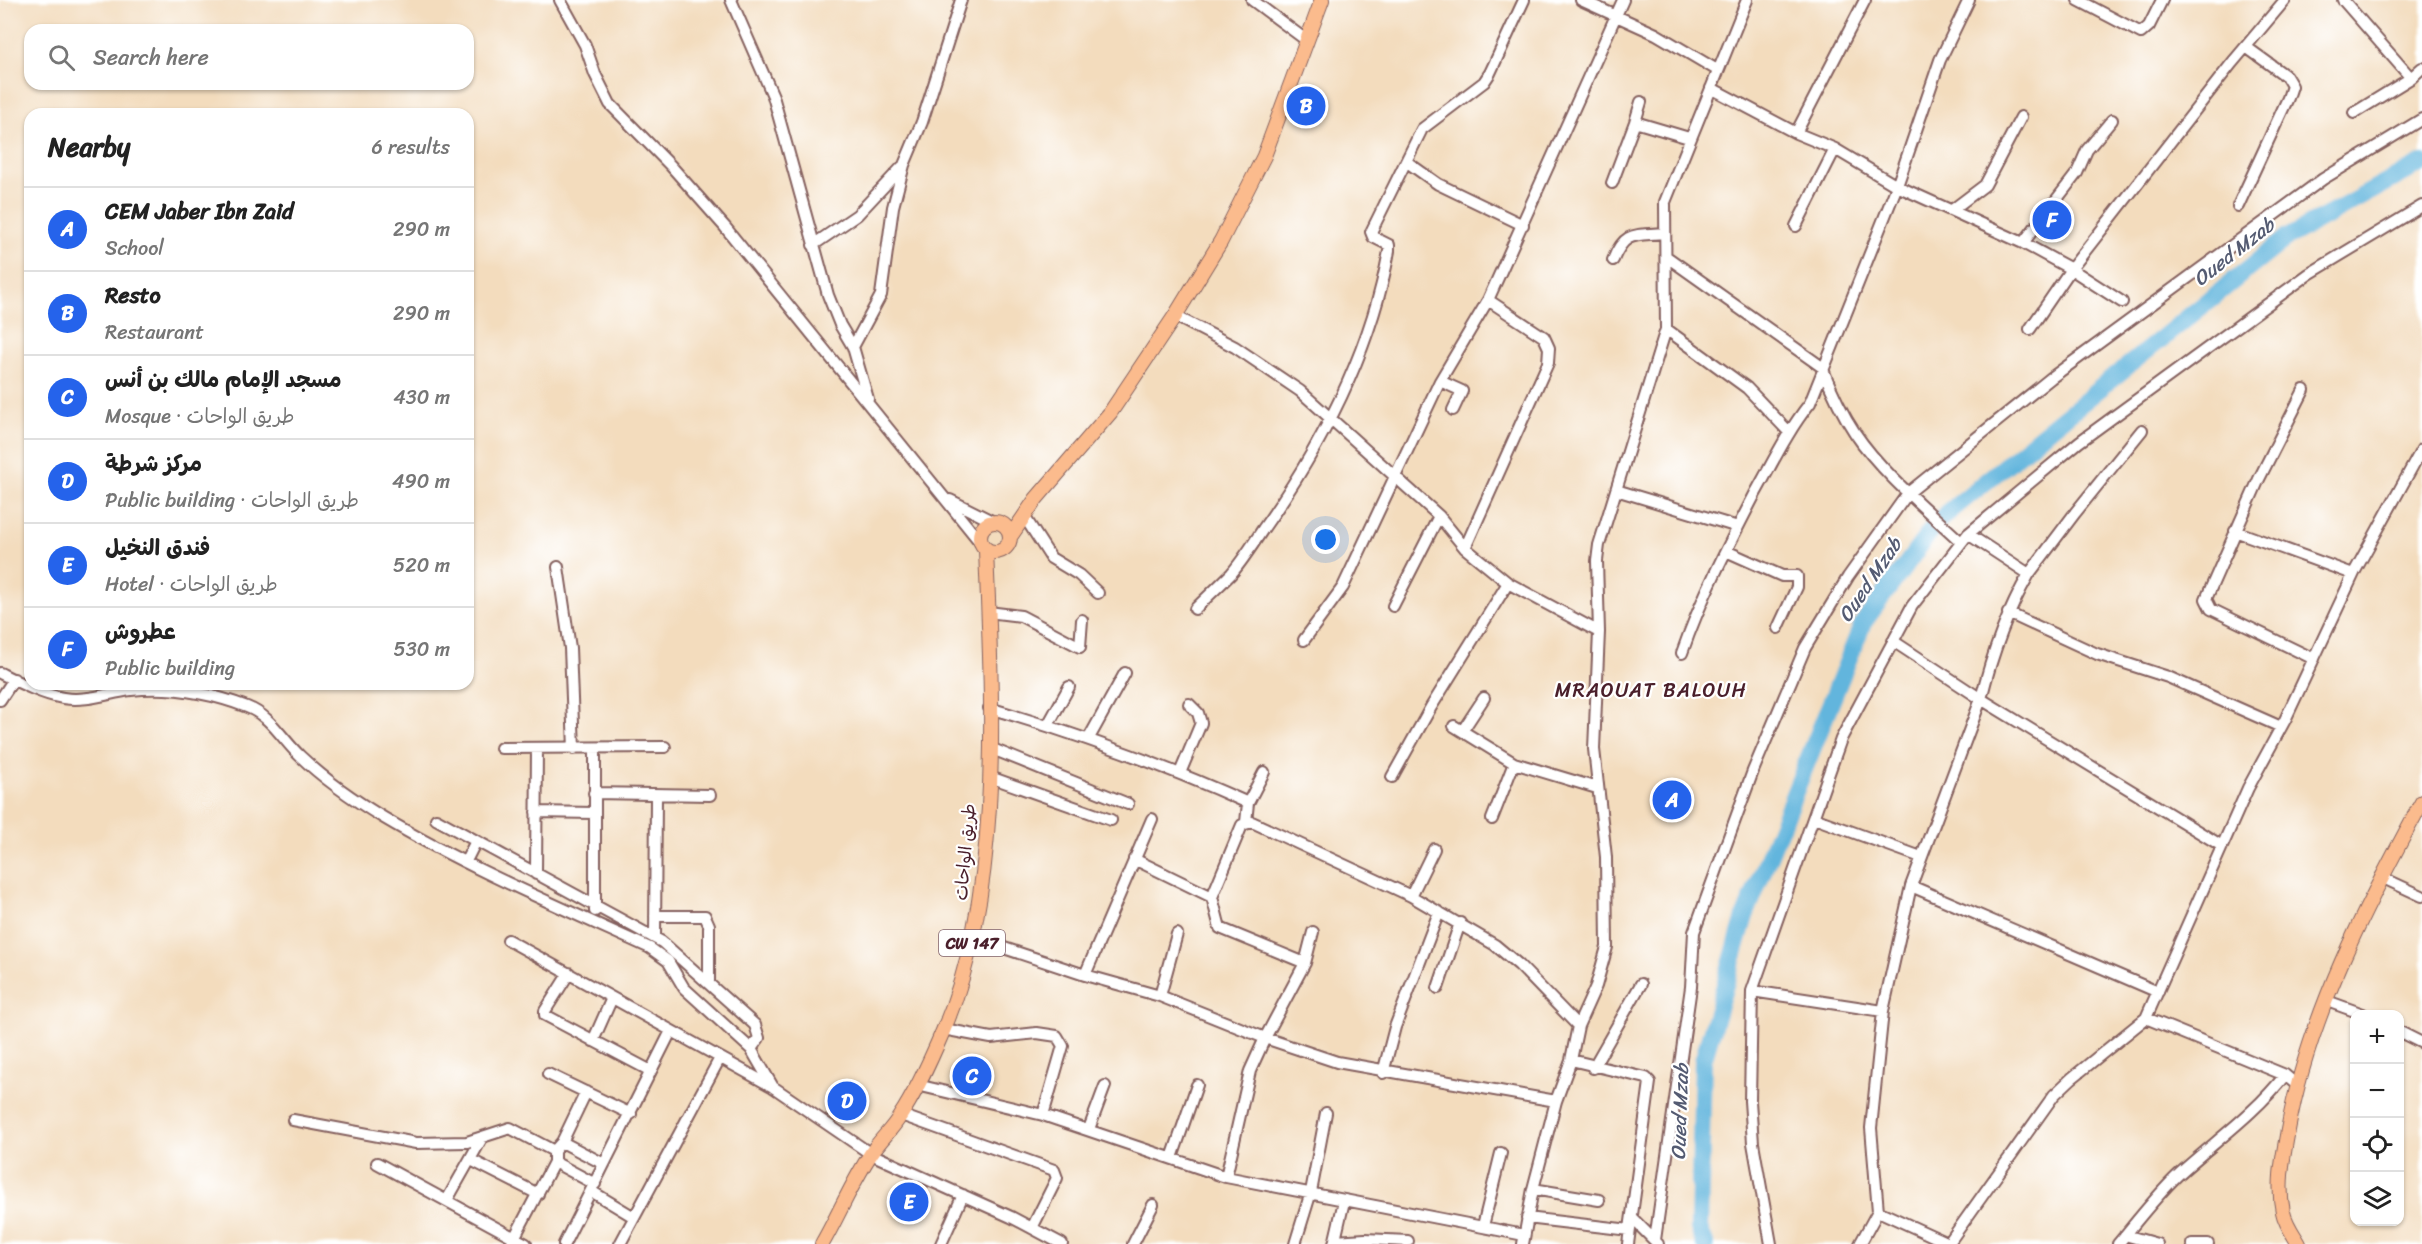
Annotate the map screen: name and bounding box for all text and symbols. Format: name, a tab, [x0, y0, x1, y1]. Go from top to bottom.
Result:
search box	[24, 24, 474, 90]
text: Search here	[93, 38, 209, 77]
icon: search	[45, 41, 78, 74]
pin: B	[1286, 84, 1326, 128]
text: Nearby	[48, 124, 130, 170]
text: 6 results	[371, 130, 450, 165]
text: CEM Jaber Ibn Zaid	[105, 192, 294, 231]
pin: F	[2032, 198, 2072, 242]
water label: Oued Mzab	[2185, 208, 2284, 295]
text: A	[61, 212, 74, 247]
text: 290 m	[393, 212, 450, 247]
text: School	[105, 231, 164, 266]
text: Resto	[105, 276, 161, 315]
text: B	[61, 296, 74, 331]
text: 290 m	[393, 296, 450, 331]
text: Restaurant	[105, 315, 204, 350]
text: مسجد الإمام مالك بن أنس	[105, 360, 342, 399]
text: C	[61, 380, 74, 415]
text: 430 m	[393, 380, 450, 415]
text: Mosque · طريق الواحات	[105, 399, 295, 434]
text: مركز شرطة	[105, 444, 202, 483]
text: D	[62, 464, 73, 499]
text: 490 m	[392, 464, 450, 499]
text: Public building · طريق الواحات	[105, 483, 359, 518]
your location	[1311, 525, 1340, 554]
text: فندق النخيل	[105, 528, 210, 567]
water label: Oued Mzab	[1829, 529, 1912, 630]
text: E	[62, 548, 73, 583]
text: 520 m	[393, 548, 450, 583]
text: Hotel · طريق الواحات	[105, 567, 278, 602]
text: عطروش	[105, 612, 176, 651]
text: F	[62, 632, 73, 667]
text: 530 m	[394, 632, 450, 667]
text: Public building	[105, 651, 235, 686]
district label: MRAOUAT BALOUH	[1555, 673, 1747, 708]
pin: A	[1652, 778, 1692, 822]
street label: طريق الواحات	[945, 802, 985, 902]
road number: CW 147	[939, 930, 1005, 956]
map controls	[2350, 1010, 2404, 1226]
button: +	[2350, 1010, 2404, 1064]
pin: C	[952, 1054, 992, 1098]
water label: Oued Mzab	[1661, 1062, 1699, 1161]
button: −	[2350, 1064, 2404, 1118]
pin: D	[828, 1078, 866, 1124]
button: locate	[2350, 1118, 2404, 1172]
button: layers	[2350, 1172, 2404, 1226]
pin: E	[890, 1180, 928, 1224]

